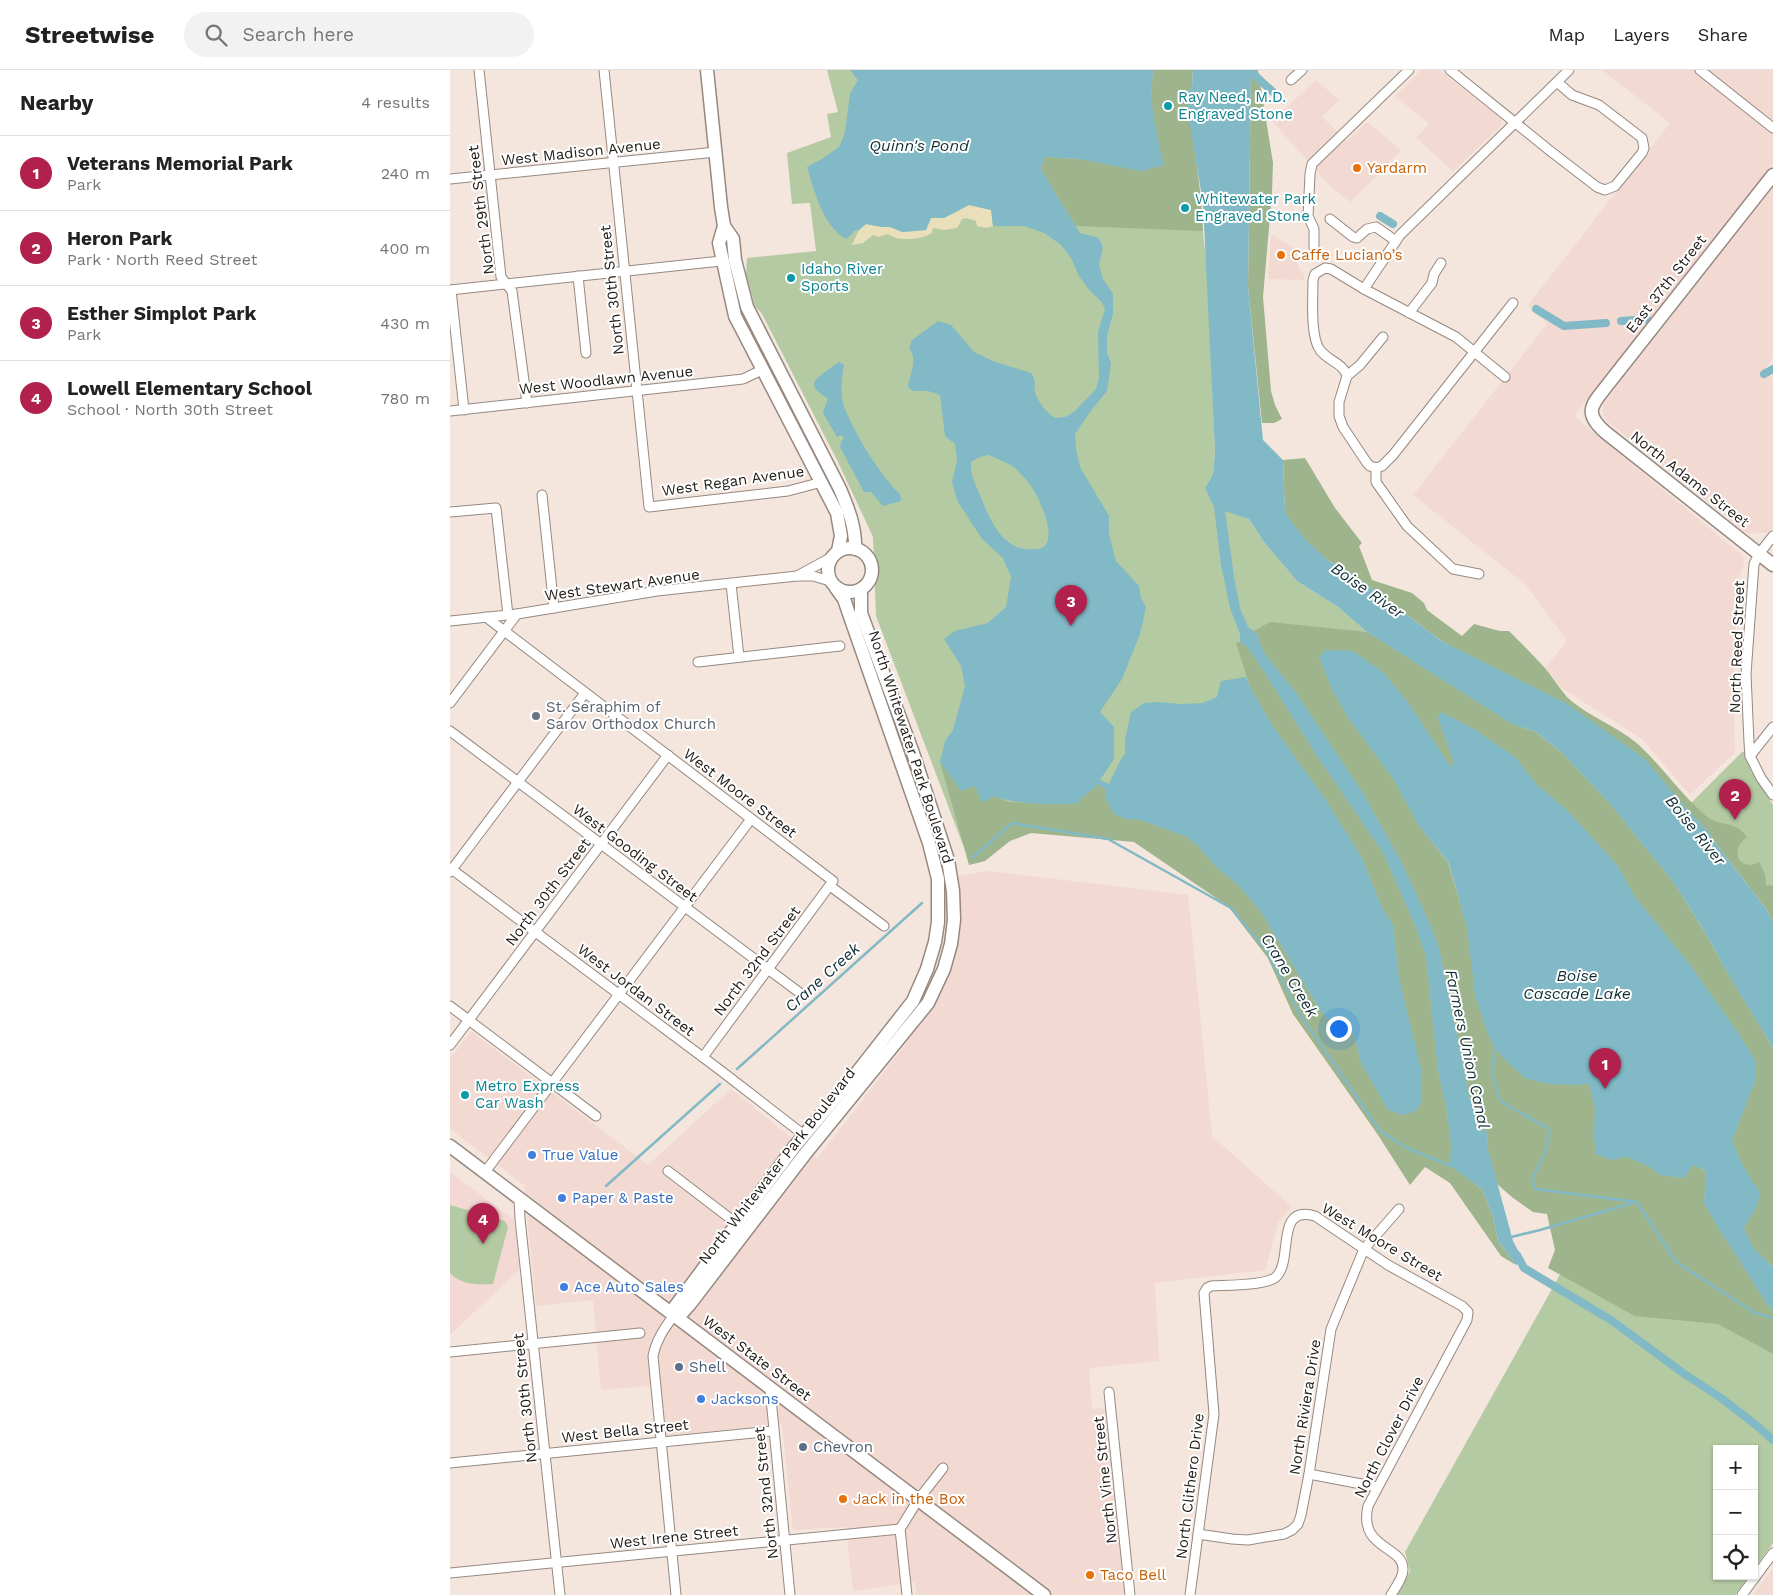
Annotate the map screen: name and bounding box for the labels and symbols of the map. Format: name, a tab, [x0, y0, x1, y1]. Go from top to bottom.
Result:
place label: Ray Need, M.D. Engraved Stone	[1178, 88, 1293, 123]
marker: Ray Need, M.D. Engraved Stone	[1162, 100, 1174, 112]
street label: West Madison Avenue	[500, 135, 662, 169]
water label: Quinn's Pond	[869, 136, 970, 155]
street label: North 29th Street	[464, 144, 498, 276]
place label: Yardarm	[1367, 159, 1427, 177]
marker: Yardarm	[1351, 162, 1363, 174]
place label: Whitewater Park Engraved Stone	[1195, 190, 1317, 225]
marker: Whitewater Park Engraved Stone	[1179, 202, 1191, 214]
street label: North 30th Street	[596, 224, 628, 356]
street label: East 37th Street	[1622, 231, 1710, 337]
place label: Caffe Luciano’s	[1291, 246, 1403, 264]
marker: Caffe Luciano’s	[1275, 249, 1287, 261]
place label: Idaho River Sports	[801, 260, 883, 295]
marker: Idaho River Sports	[785, 272, 797, 284]
street label: West Woodlawn Avenue	[518, 362, 694, 398]
street label: North Adams Street	[1627, 427, 1754, 531]
street label: West Regan Avenue	[661, 462, 805, 500]
water label: Boise River	[1328, 558, 1408, 623]
street label: West Stewart Avenue	[543, 565, 701, 605]
street label: North Reed Street	[1726, 580, 1748, 714]
pin: 3	[1055, 585, 1087, 626]
street label: North Whitewater Park Boulevard	[865, 628, 957, 866]
place label: St. Seraphim of Sarov Orthodox Church	[546, 698, 716, 733]
marker: St. Seraphim of Sarov Orthodox Church	[530, 710, 542, 722]
street label: West Moore Street	[680, 744, 801, 842]
pin: 2	[1719, 779, 1751, 820]
water label: Boise River	[1662, 792, 1730, 870]
street label: West Gooding Street	[569, 800, 702, 906]
street label: North 30th Street	[502, 834, 595, 949]
street label: North 32nd Street	[710, 902, 805, 1019]
water label: Crane Creek	[1257, 930, 1323, 1022]
water label: Crane Creek	[781, 938, 865, 1016]
street label: West Jordan Street	[574, 940, 699, 1040]
water label: Boise Cascade Lake	[1523, 966, 1631, 1003]
water label: Farmers Union Canal	[1441, 968, 1494, 1130]
your location	[1326, 1016, 1352, 1042]
pin: 1	[1589, 1048, 1621, 1089]
street label: North Whitewater Park Boulevard	[695, 1064, 859, 1268]
place label: Metro Express Car Wash	[475, 1077, 580, 1112]
marker: Metro Express Car Wash	[459, 1089, 471, 1101]
place label: True Value	[542, 1146, 618, 1164]
marker: True Value	[526, 1149, 538, 1161]
place label: Paper & Paste	[572, 1189, 674, 1207]
marker: Paper & Paste	[556, 1192, 568, 1204]
street label: West Moore Street	[1318, 1199, 1446, 1285]
pin: 4	[467, 1203, 499, 1244]
place label: Ace Auto Sales	[574, 1278, 684, 1296]
marker: Ace Auto Sales	[558, 1281, 570, 1293]
street label: West State Street	[699, 1311, 815, 1405]
street label: North 30th Street	[509, 1332, 541, 1464]
street label: North Riviera Drive	[1285, 1338, 1325, 1476]
place label: Shell	[689, 1358, 726, 1376]
marker: Shell	[673, 1361, 685, 1373]
street label: North Clover Drive	[1350, 1373, 1428, 1501]
place label: Jacksons	[711, 1390, 779, 1408]
marker: Jacksons	[695, 1393, 707, 1405]
street label: North Clithero Drive	[1172, 1412, 1208, 1560]
street label: West Bella Street	[560, 1415, 690, 1447]
street label: North Vine Street	[1089, 1415, 1121, 1544]
street label: North 32nd Street	[750, 1425, 782, 1560]
place label: Chevron	[813, 1438, 873, 1456]
marker: Chevron	[797, 1441, 809, 1453]
place label: Jack in the Box	[853, 1490, 965, 1508]
marker: Jack in the Box	[837, 1493, 849, 1505]
street label: West Irene Street	[609, 1521, 740, 1553]
place label: Taco Bell	[1100, 1566, 1167, 1584]
marker: Taco Bell	[1084, 1569, 1096, 1581]

